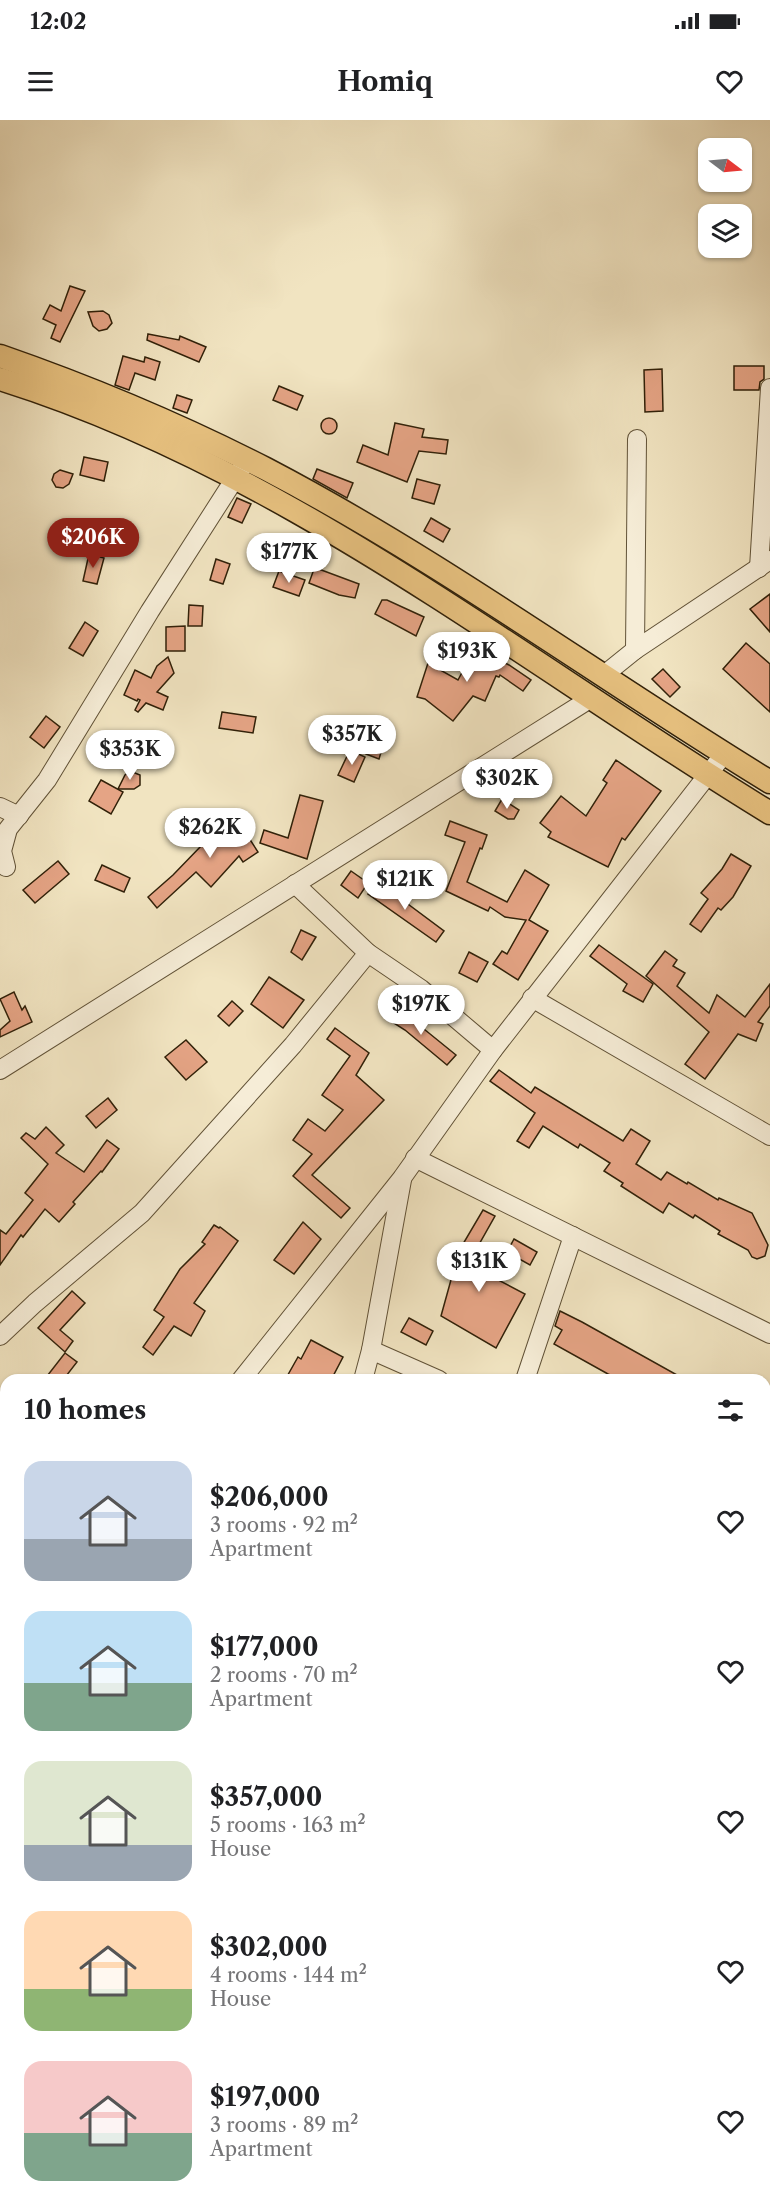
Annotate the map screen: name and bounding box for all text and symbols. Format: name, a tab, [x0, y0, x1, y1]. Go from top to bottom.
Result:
text: 12:02	[30, 8, 86, 35]
icon: menu	[24, 65, 57, 98]
text: Homiq	[337, 65, 433, 98]
icon: heart	[713, 65, 746, 98]
north arrow	[698, 138, 752, 192]
map controls	[698, 138, 752, 258]
button: layers	[698, 204, 752, 258]
pin: $206K	[51, 518, 135, 569]
text: $206K	[61, 525, 125, 549]
pin: $177K	[247, 533, 331, 584]
text: $177K	[260, 540, 318, 564]
pin: $193K	[425, 632, 509, 683]
text: $193K	[437, 639, 497, 663]
pin: $357K	[310, 715, 394, 766]
text: $357K	[322, 722, 382, 746]
pin: $353K	[88, 730, 172, 781]
text: $353K	[100, 737, 160, 761]
pin: $302K	[465, 759, 549, 810]
text: $302K	[476, 766, 539, 790]
pin: $262K	[168, 808, 252, 859]
text: $262K	[179, 815, 241, 839]
pin: $121K	[363, 860, 447, 911]
text: $121K	[377, 867, 433, 891]
pin: $197K	[379, 985, 463, 1036]
text: $197K	[392, 992, 450, 1016]
pin: $131K	[437, 1242, 521, 1293]
text: $131K	[451, 1249, 507, 1273]
text: 10 homes	[24, 1394, 146, 1426]
icon: filters	[714, 1394, 747, 1427]
text: $206,000	[210, 1481, 329, 1513]
icon: home	[72, 1485, 144, 1557]
icon: heart	[714, 1505, 747, 1538]
text: 3 rooms · 92 m²	[210, 1513, 358, 1537]
text: Apartment	[210, 1537, 313, 1561]
text: $177,000	[210, 1631, 318, 1663]
icon: home	[72, 1635, 144, 1707]
icon: heart	[714, 1655, 747, 1688]
text: 2 rooms · 70 m²	[210, 1663, 358, 1687]
text: Apartment	[210, 1687, 313, 1711]
text: $357,000	[210, 1781, 322, 1813]
icon: home	[72, 1785, 144, 1857]
icon: heart	[714, 1805, 747, 1838]
text: 5 rooms · 163 m²	[210, 1813, 366, 1837]
text: House	[210, 1837, 271, 1861]
text: $302,000	[210, 1931, 328, 1963]
icon: home	[72, 1935, 144, 2007]
icon: heart	[714, 1955, 747, 1988]
text: 4 rooms · 144 m²	[210, 1963, 367, 1987]
text: House	[210, 1987, 271, 2011]
text: $197,000	[210, 2081, 320, 2113]
icon: home	[72, 2085, 144, 2157]
icon: heart	[714, 2105, 747, 2138]
text: 3 rooms · 89 m²	[210, 2113, 358, 2137]
text: Apartment	[210, 2137, 313, 2161]

